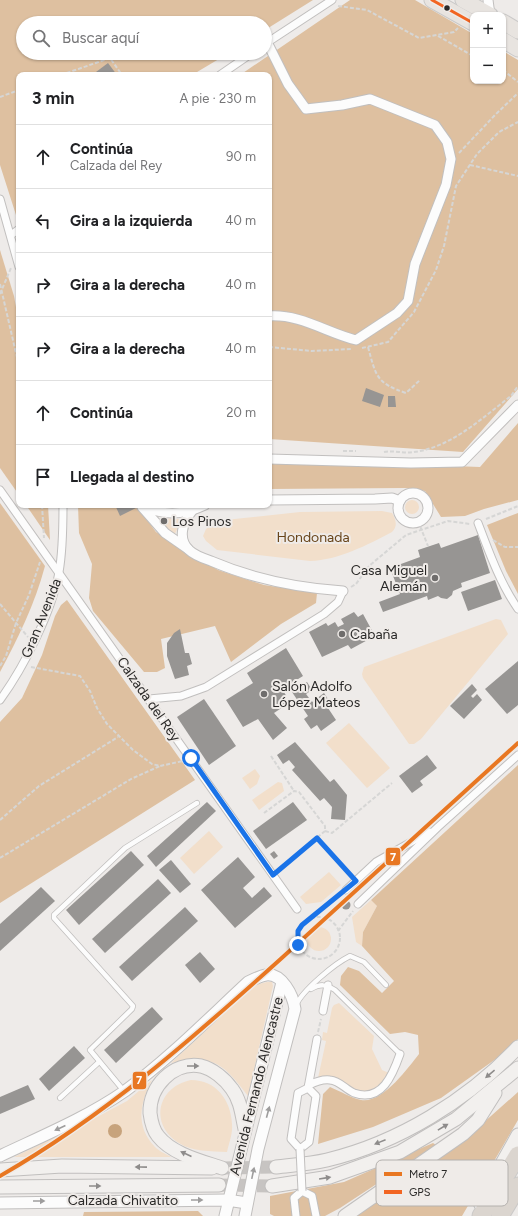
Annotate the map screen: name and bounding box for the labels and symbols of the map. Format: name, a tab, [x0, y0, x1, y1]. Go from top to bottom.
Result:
unlabelled marker	[442, 3, 452, 13]
place label: Los Pinos	[172, 513, 231, 530]
marker: Los Pinos	[159, 516, 169, 526]
park label: Hondonada	[276, 529, 350, 546]
place label: Casa Miguel Alemán	[351, 562, 427, 595]
marker: Casa Miguel Alemán	[430, 573, 440, 583]
street label: Gran Avenida	[18, 576, 65, 660]
place label: Cabaña	[350, 626, 398, 643]
marker: Cabaña	[337, 629, 347, 639]
street label: Calzada del Rey	[113, 654, 184, 745]
place label: Salón Adolfo López Mateos	[272, 678, 360, 711]
marker: Salón Adolfo López Mateos	[259, 689, 269, 699]
route start	[182, 749, 200, 767]
line badge: 7	[385, 847, 401, 866]
text: 7	[390, 851, 396, 864]
route end	[289, 936, 307, 954]
street label: Avenida Fernando Alencastre	[226, 995, 287, 1177]
one-way arrow	[187, 1063, 200, 1069]
one-way arrow	[484, 1069, 495, 1078]
line badge: 7	[132, 1071, 147, 1090]
text: 7	[136, 1074, 142, 1087]
one-way arrow	[265, 1105, 271, 1118]
one-way arrow	[438, 1124, 449, 1131]
one-way arrow	[54, 1125, 66, 1131]
one-way arrow	[373, 1139, 385, 1145]
one-way arrow	[180, 1151, 191, 1157]
legend	[376, 1160, 508, 1206]
one-way arrow	[134, 1164, 147, 1170]
one-way arrow	[250, 1167, 256, 1179]
text: Metro 7	[409, 1168, 447, 1181]
one-way arrow	[318, 1175, 331, 1181]
one-way arrow	[89, 1183, 102, 1189]
text: GPS	[409, 1186, 431, 1199]
street label: Calzada Chivatito	[68, 1192, 178, 1209]
one-way arrow	[191, 1197, 204, 1203]
one-way arrow	[33, 1198, 46, 1204]

